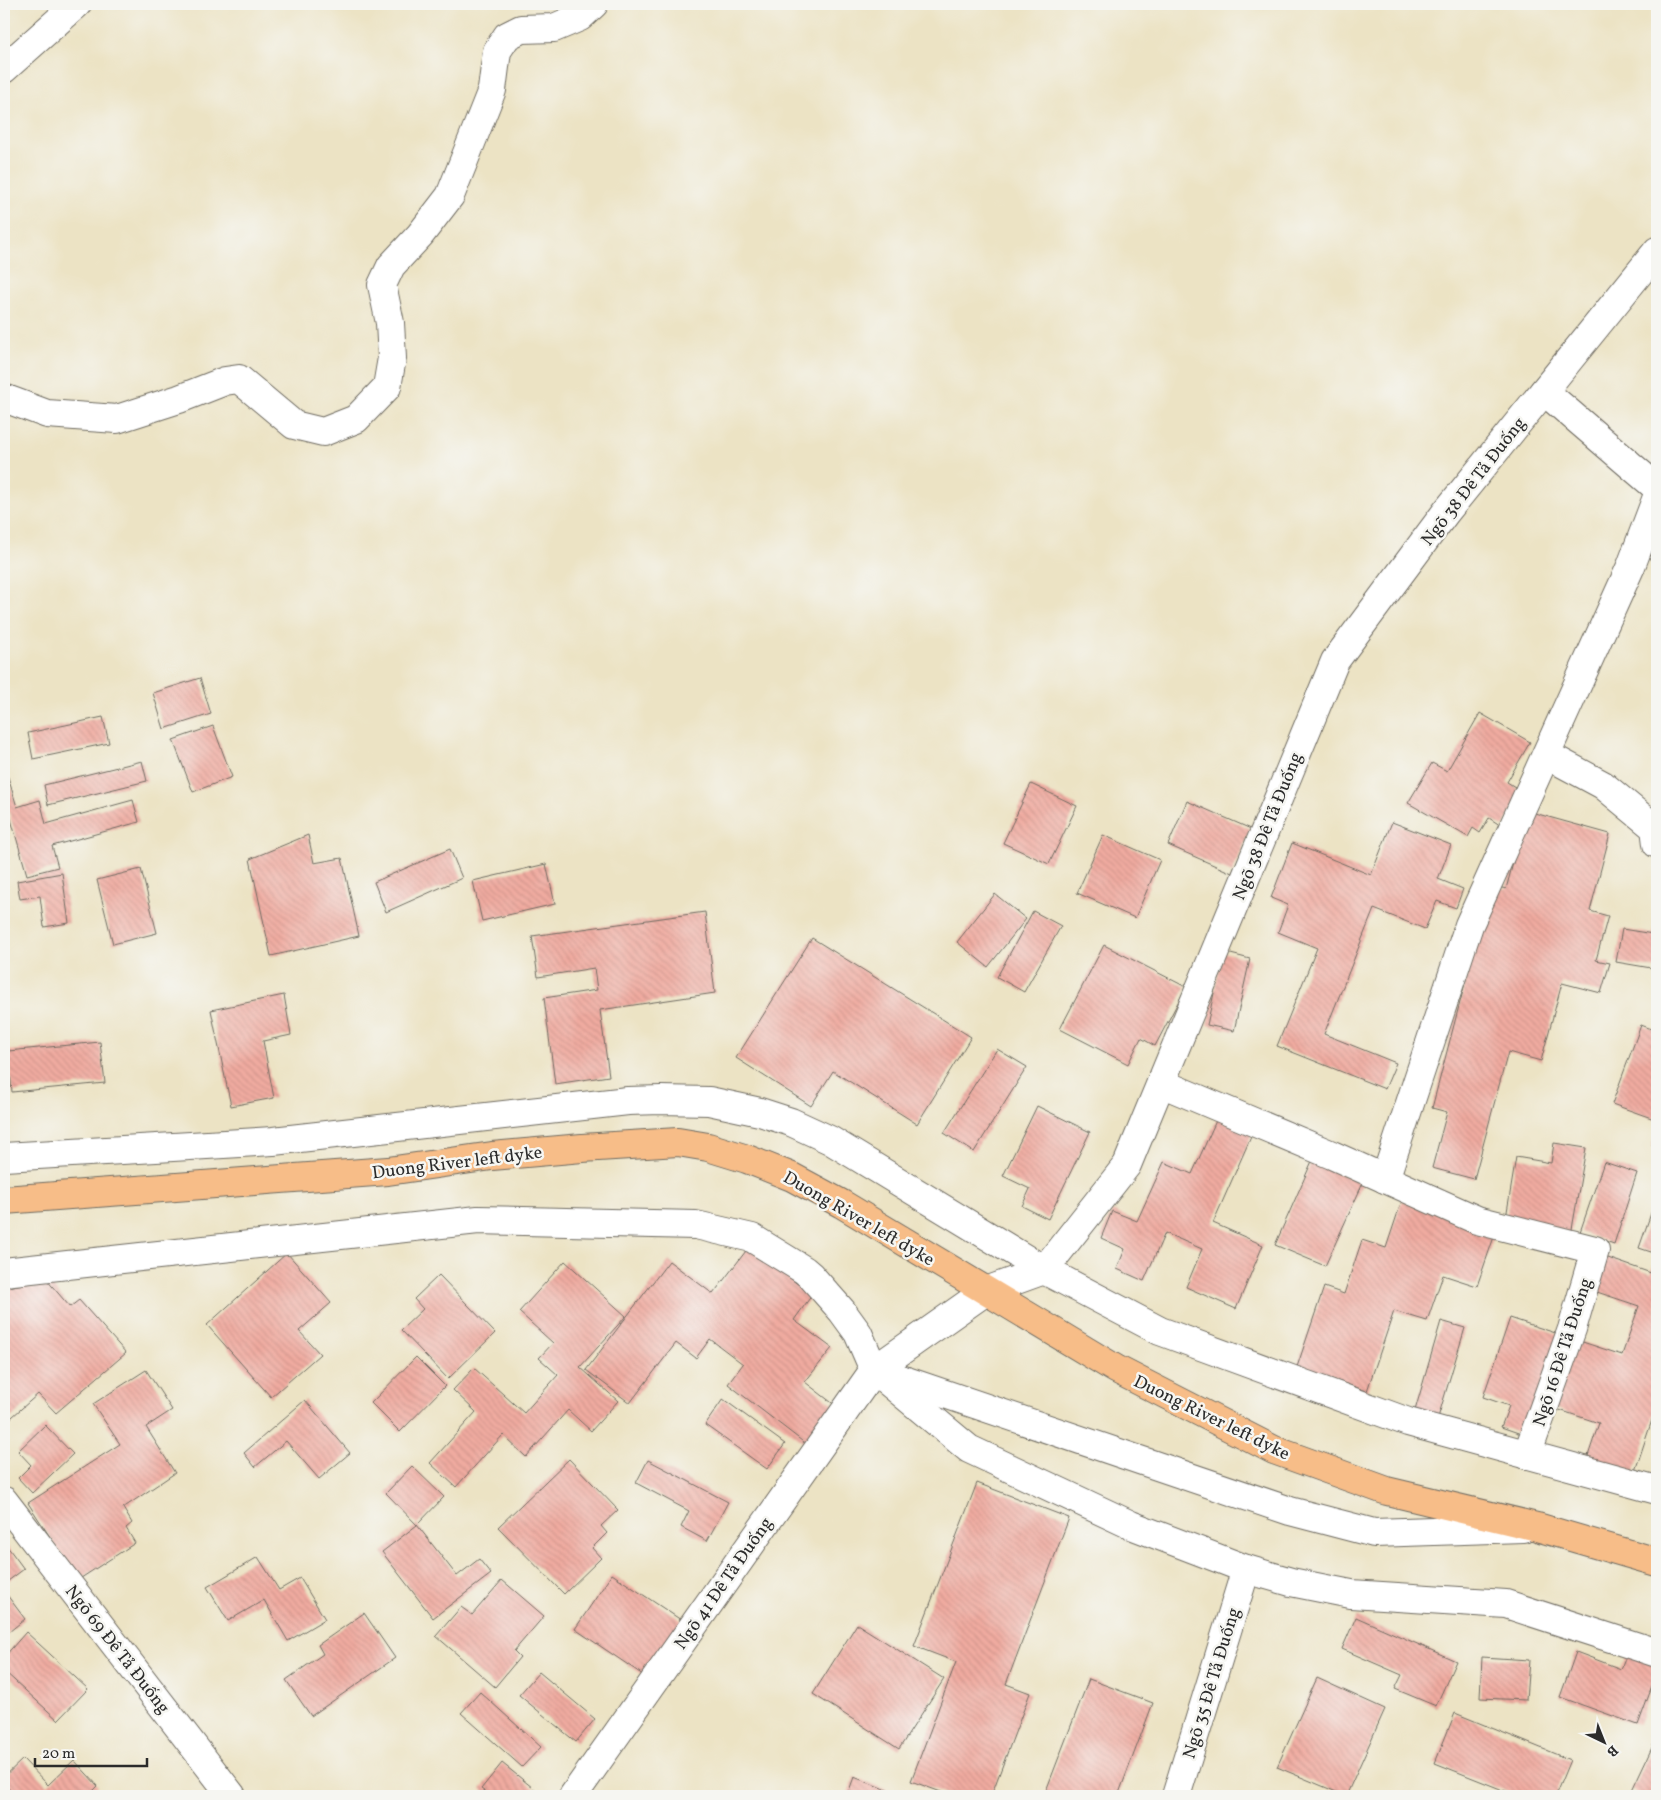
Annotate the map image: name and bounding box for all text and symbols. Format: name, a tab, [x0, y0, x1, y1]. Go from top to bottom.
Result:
street label: Ngõ 38 Đê Tả Đuống	[1416, 412, 1532, 552]
street label: Ngõ 38 Đê Tả Đuống	[1227, 749, 1309, 904]
street label: Duong River left dyke	[371, 1141, 544, 1186]
street label: Duong River left dyke	[778, 1166, 939, 1273]
street label: Ngõ 16 Đê Tả Đuống	[1528, 1275, 1599, 1430]
street label: Duong River left dyke	[1129, 1370, 1294, 1467]
street label: Ngõ 41 Đê Tả Đuống	[669, 1513, 779, 1655]
street label: Ngõ 69 Đê Tả Đuống	[59, 1580, 175, 1720]
street label: Ngõ 35 Đê Tả Đuống	[1178, 1605, 1247, 1762]
north arrow	[1578, 1718, 1628, 1768]
scale bar	[35, 1735, 148, 1767]
text: B	[1602, 1740, 1622, 1761]
text: 20 m	[42, 1744, 75, 1765]

